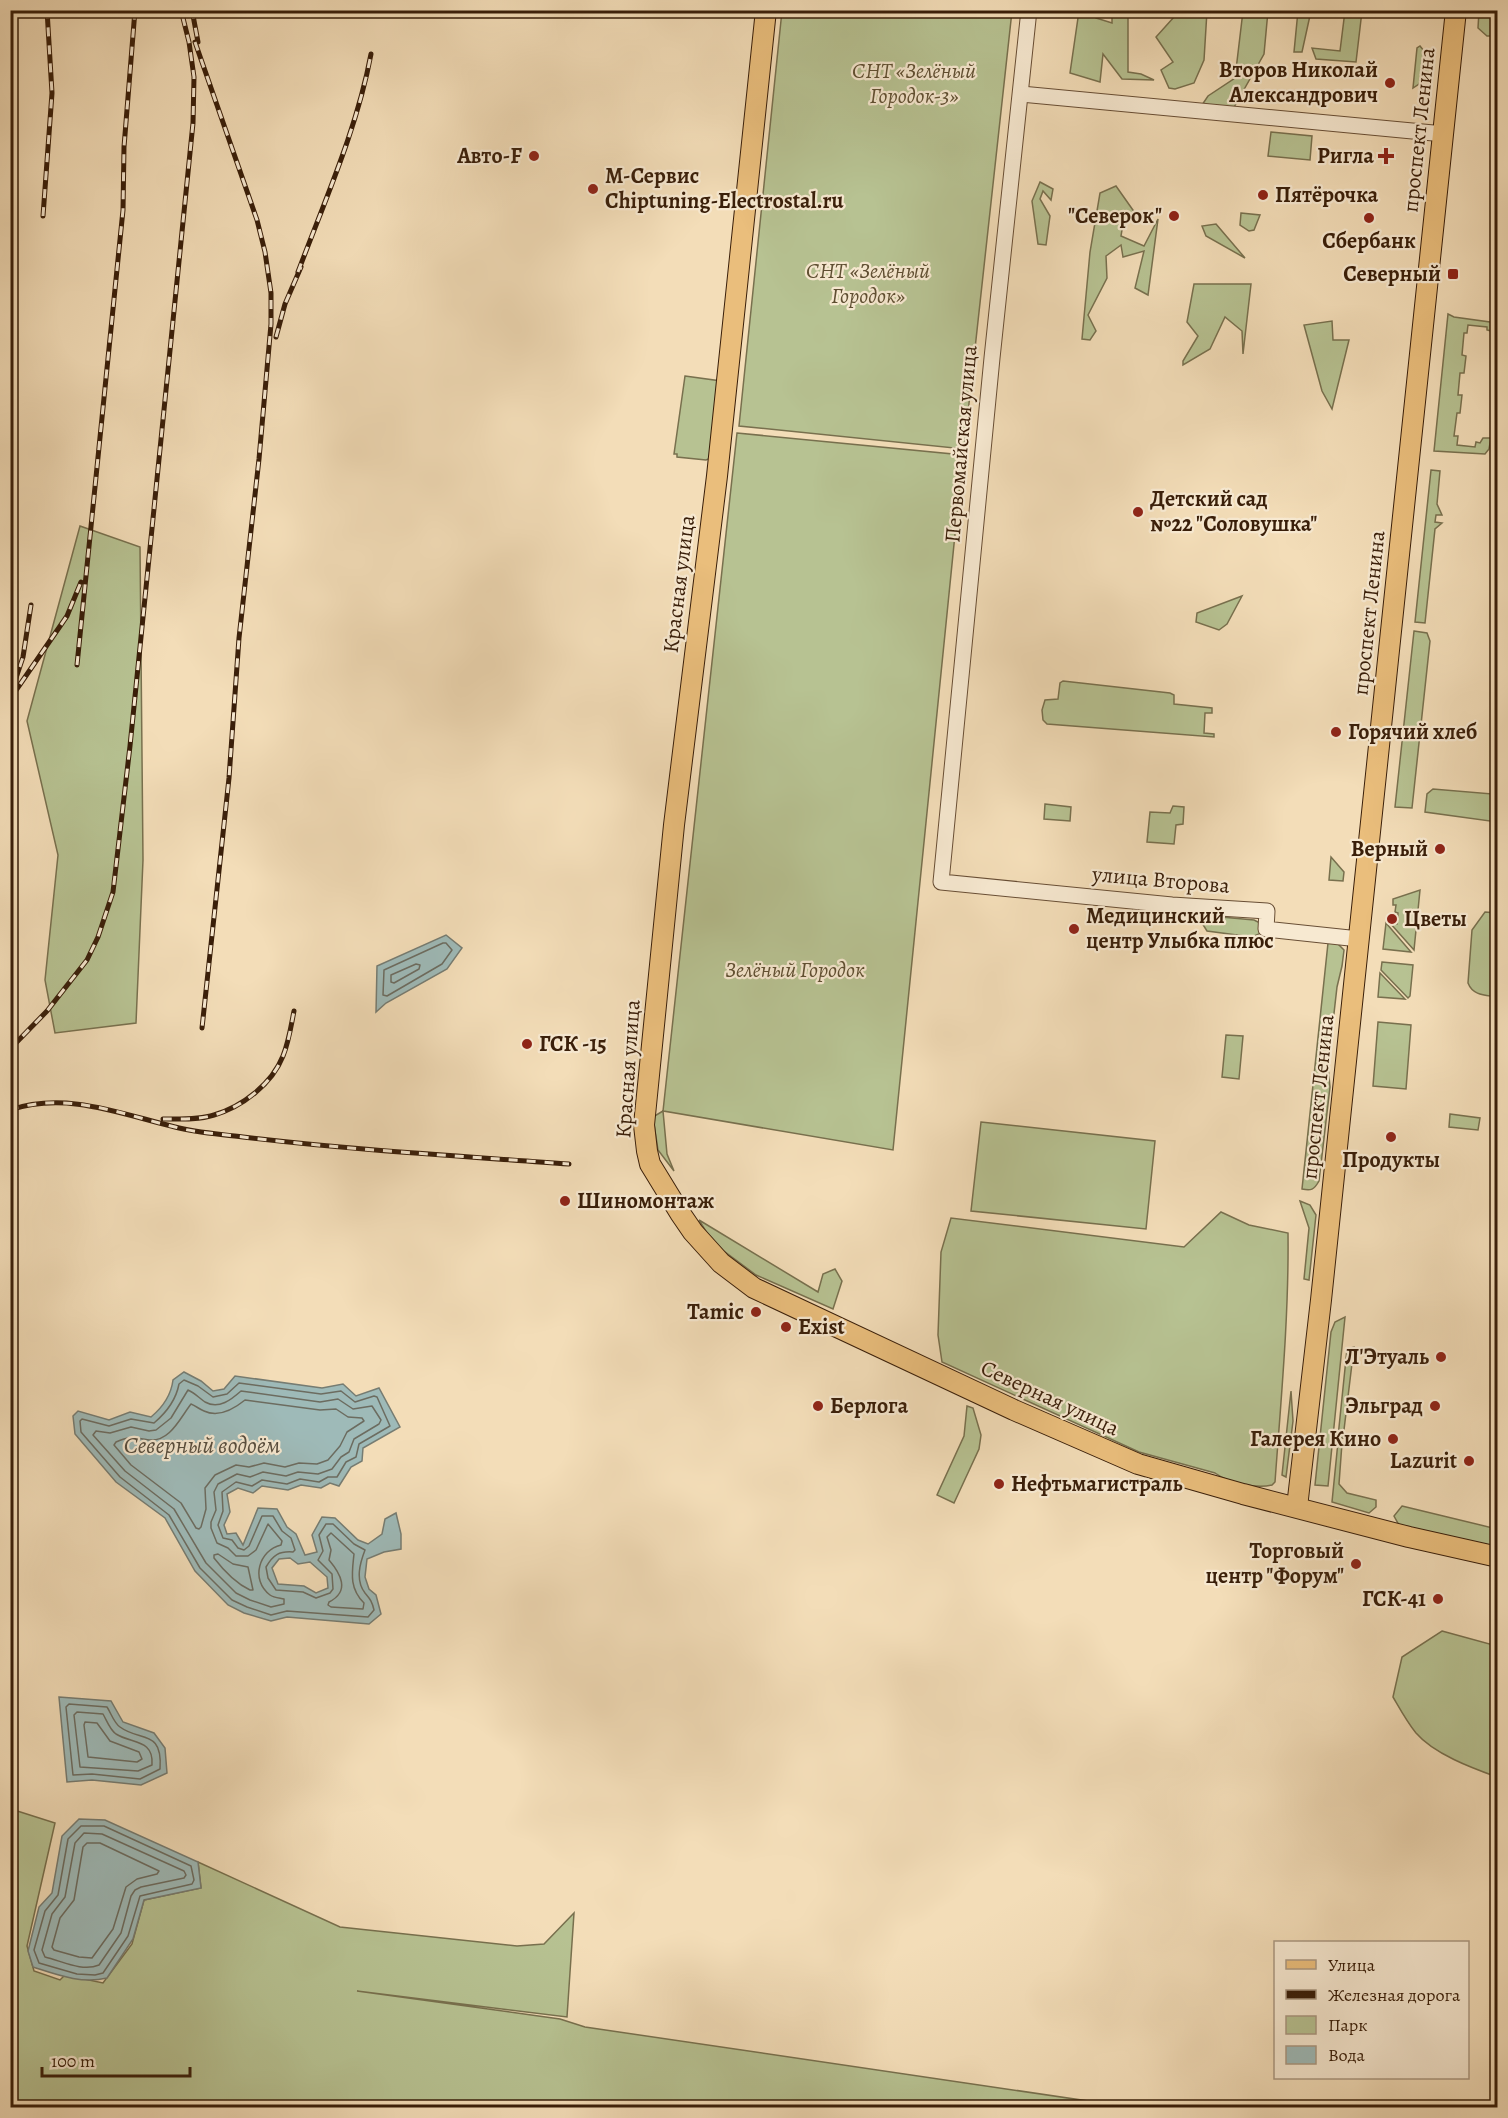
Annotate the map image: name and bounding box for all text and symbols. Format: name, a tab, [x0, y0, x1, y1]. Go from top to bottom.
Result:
street label: проспект Ленина	[1395, 45, 1443, 214]
place label: Второв Николай Александрович	[1219, 55, 1378, 110]
park label: СНТ «Зелёный Городок-3»	[852, 56, 976, 111]
marker: Второв Николай Александрович	[1383, 76, 1397, 90]
place label: Авто-F	[456, 141, 522, 171]
place label: Ригла	[1317, 141, 1375, 171]
marker: Авто-F	[527, 149, 541, 163]
marker: Ригла	[1379, 149, 1393, 163]
place label: M-Сервис Chiptuning-Electrostal.ru	[605, 161, 845, 216]
place label: Пятёрочка	[1275, 180, 1379, 210]
marker: M-Сервис Chiptuning-Electrostal.ru	[586, 182, 600, 196]
marker: Пятёрочка	[1256, 188, 1270, 202]
place label: "Северок"	[1068, 201, 1162, 231]
marker: "Северок"	[1167, 209, 1181, 223]
marker: Сбербанк	[1362, 211, 1376, 225]
place label: Сбербанк	[1322, 226, 1416, 256]
park label: СНТ «Зелёный Городок»	[806, 256, 930, 311]
place label: Северный	[1343, 259, 1441, 289]
marker: Северный	[1446, 267, 1460, 281]
street label: Первомайская улица	[937, 343, 985, 544]
place label: Детский сад №22 "Соловушка"	[1150, 484, 1317, 539]
marker: Детский сад №22 "Соловушка"	[1131, 505, 1145, 519]
street label: Красная улица	[656, 512, 702, 655]
street label: проспект Ленина	[1345, 528, 1393, 697]
place label: Горячий хлеб	[1348, 717, 1477, 747]
marker: Горячий хлеб	[1329, 725, 1343, 739]
place label: Верный	[1351, 834, 1428, 864]
marker: Верный	[1433, 842, 1447, 856]
street label: улица Второва	[1090, 859, 1232, 901]
place label: Медицинский центр Улыбка плюс	[1086, 901, 1274, 956]
place label: Цветы	[1404, 904, 1467, 934]
marker: Цветы	[1385, 912, 1399, 926]
marker: Медицинский центр Улыбка плюс	[1067, 922, 1081, 936]
park label: Зелёный Городок	[725, 955, 865, 985]
street label: Красная улица	[608, 998, 648, 1139]
street label: проспект Ленина	[1294, 1012, 1342, 1181]
place label: ГСК -15	[539, 1029, 607, 1059]
marker: ГСК -15	[520, 1037, 534, 1051]
marker: Продукты	[1384, 1130, 1398, 1144]
place label: Продукты	[1342, 1145, 1440, 1175]
place label: Шиномонтаж	[577, 1186, 714, 1216]
marker: Шиномонтаж	[558, 1194, 572, 1208]
place label: Tamic	[687, 1297, 744, 1327]
marker: Tamic	[749, 1305, 763, 1319]
place label: Exist	[798, 1312, 845, 1342]
marker: Exist	[779, 1320, 793, 1334]
place label: Л'Этуаль	[1345, 1342, 1429, 1372]
marker: Л'Этуаль	[1434, 1350, 1448, 1364]
street label: Северная улица	[976, 1353, 1125, 1444]
place label: Берлога	[830, 1391, 909, 1421]
place label: Эльград	[1345, 1391, 1423, 1421]
marker: Берлога	[811, 1399, 825, 1413]
marker: Эльград	[1428, 1399, 1442, 1413]
place label: Галерея Кино	[1250, 1424, 1381, 1454]
water label: Северный водоём	[124, 1429, 281, 1461]
marker: Галерея Кино	[1386, 1432, 1400, 1446]
place label: Lazurit	[1390, 1446, 1458, 1476]
marker: Lazurit	[1462, 1454, 1476, 1468]
place label: Нефтьмагистраль	[1011, 1469, 1183, 1499]
marker: Нефтьмагистраль	[992, 1477, 1006, 1491]
place label: Торговый центр "Форум"	[1205, 1536, 1344, 1591]
marker: Торговый центр "Форум"	[1349, 1557, 1363, 1571]
place label: ГСК-41	[1362, 1584, 1426, 1614]
marker: ГСК-41	[1431, 1592, 1445, 1606]
legend	[1274, 1941, 1469, 2079]
text: Улица	[1328, 1953, 1376, 1977]
text: Железная дорога	[1328, 1983, 1461, 2007]
text: Парк	[1328, 2013, 1368, 2037]
scale bar	[42, 2040, 190, 2078]
text: Вода	[1328, 2043, 1366, 2067]
text: 100 m	[51, 2049, 95, 2073]

